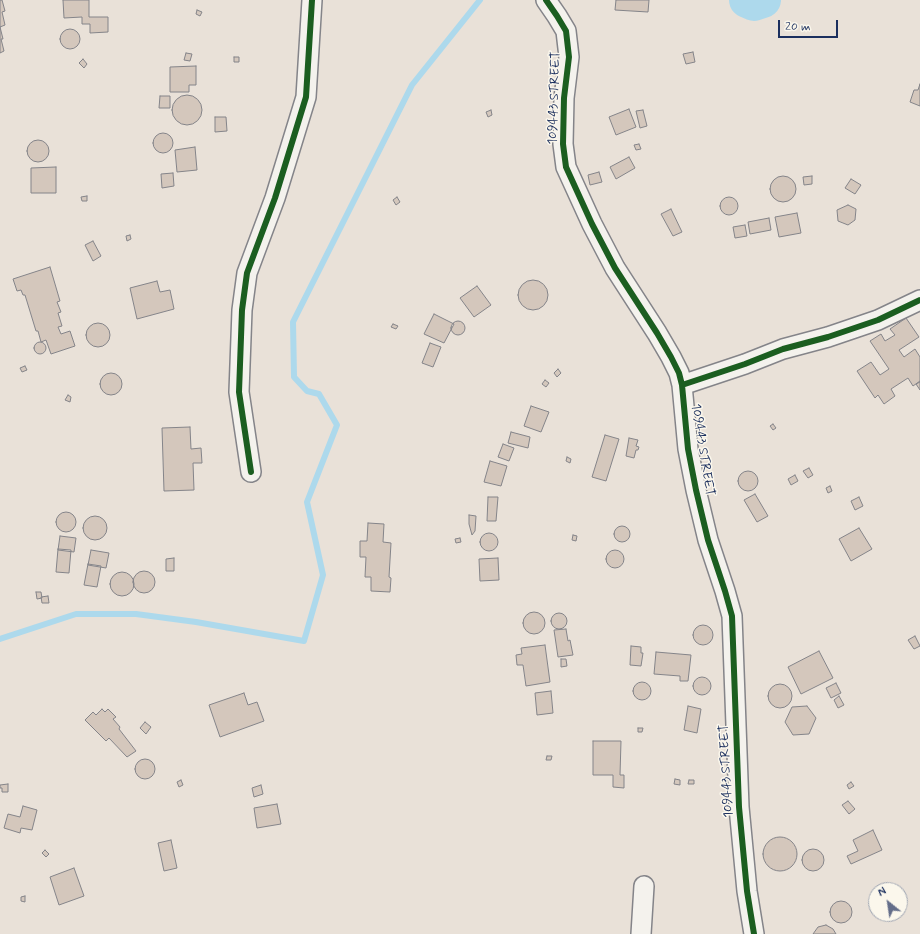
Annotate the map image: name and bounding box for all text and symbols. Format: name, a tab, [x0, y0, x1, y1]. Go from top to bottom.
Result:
scale bar	[780, 12, 840, 38]
text: 20 m	[785, 19, 811, 35]
street label: 109443 STREET	[546, 51, 564, 145]
street label: 109443 STREET	[687, 403, 717, 497]
street label: 109443 STREET	[717, 724, 737, 818]
north arrow	[868, 882, 908, 922]
text: N	[876, 885, 889, 900]

